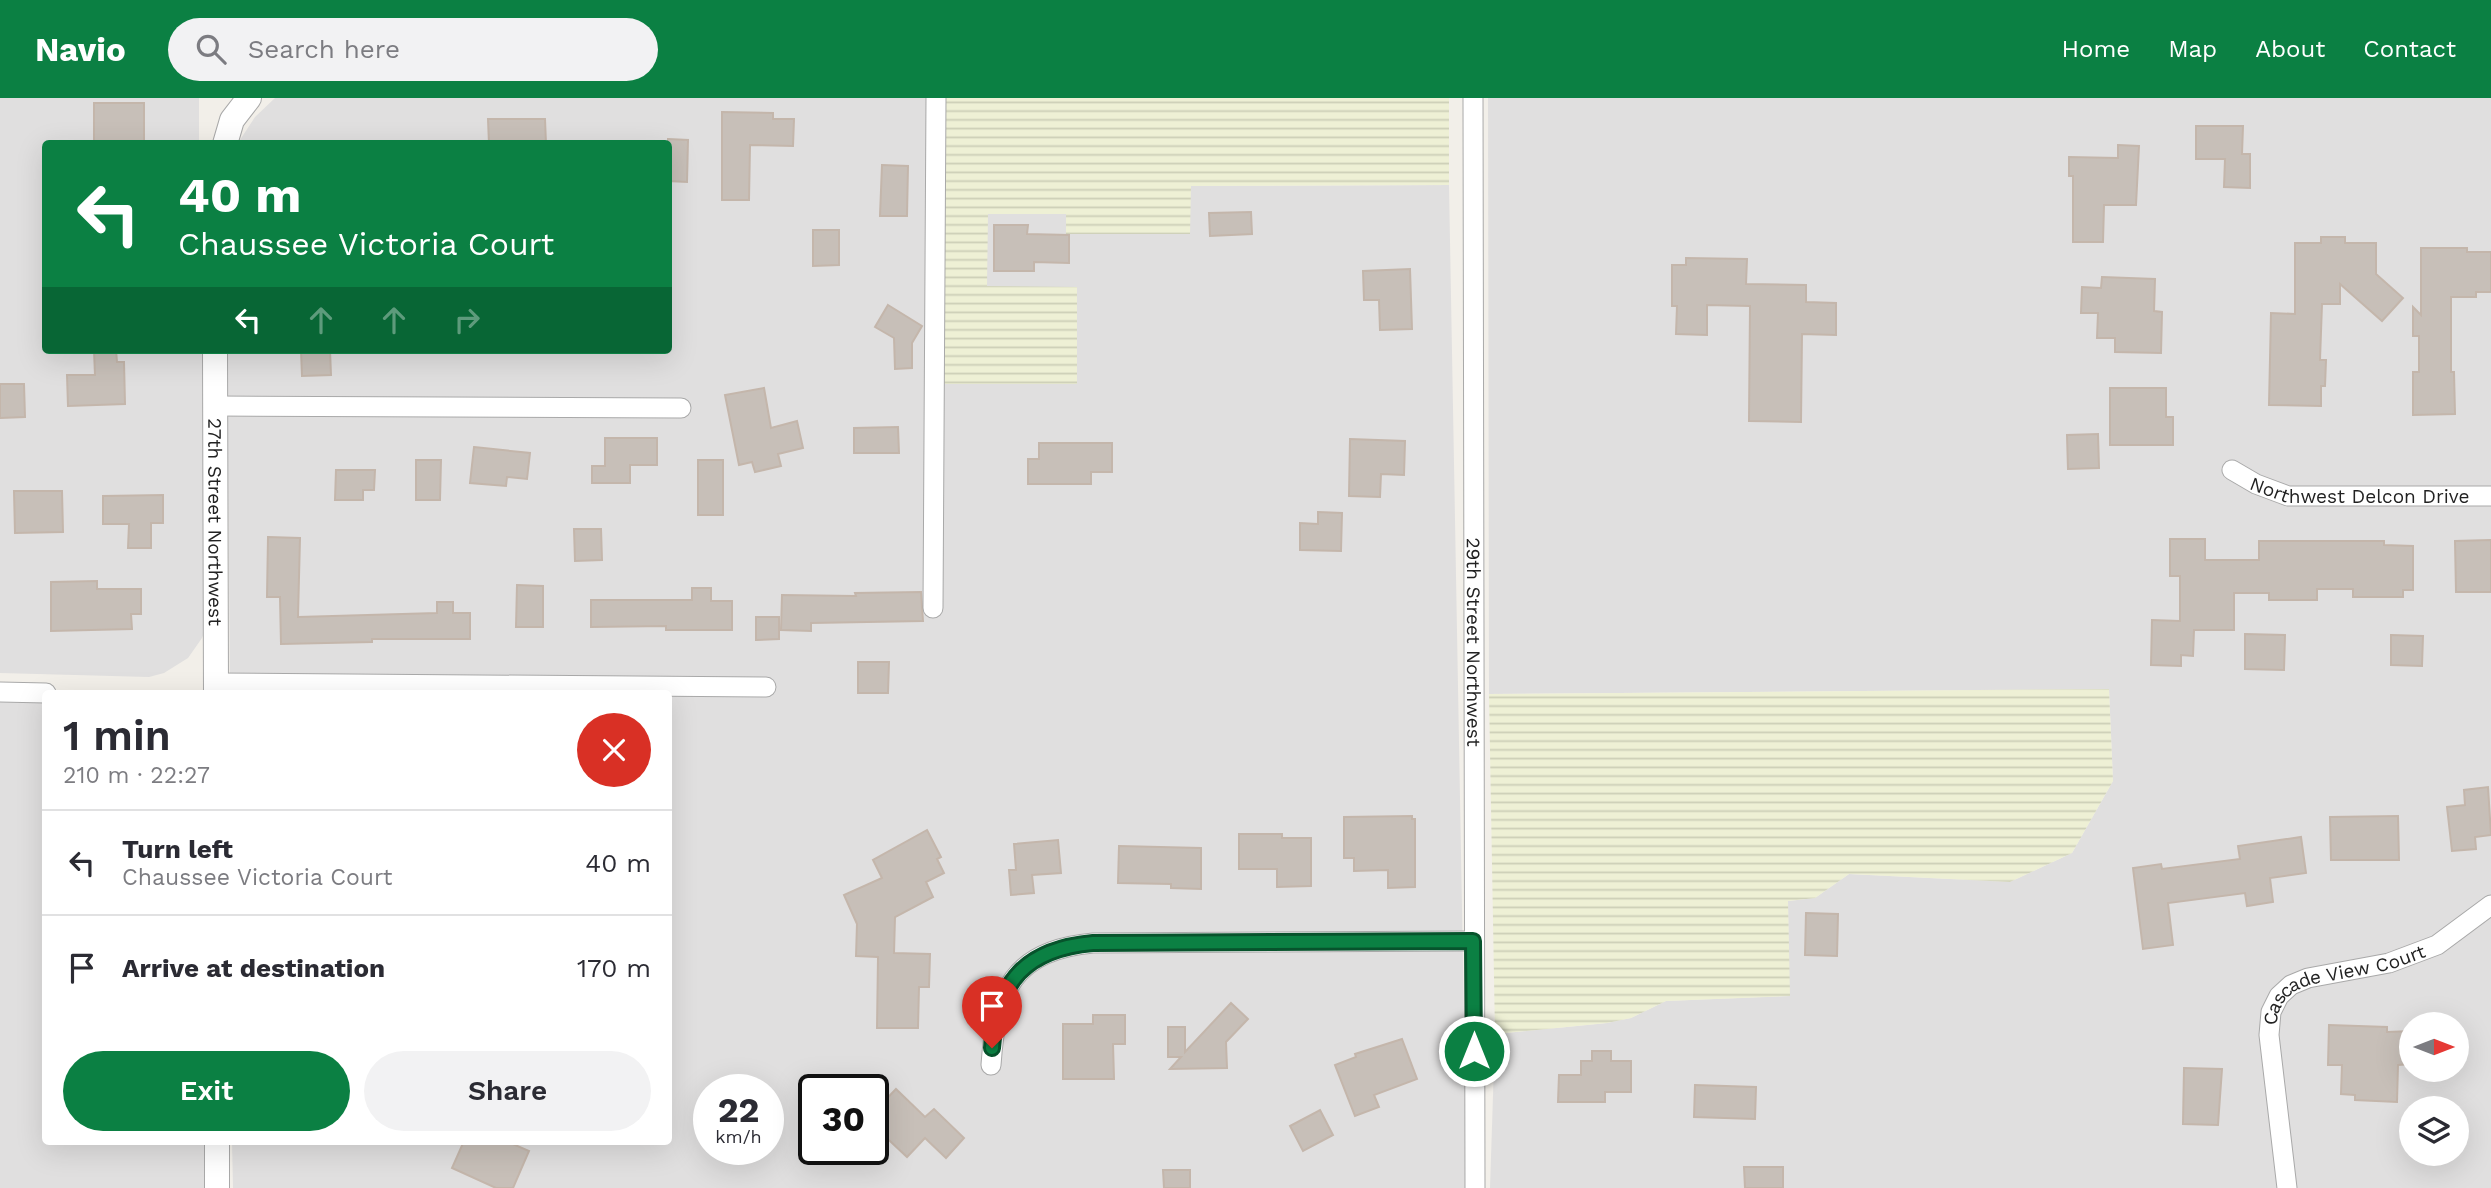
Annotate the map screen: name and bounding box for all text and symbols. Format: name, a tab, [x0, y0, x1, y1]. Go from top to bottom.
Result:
search box	[168, 18, 658, 81]
text: Navio	[35, 30, 126, 69]
icon: search	[192, 30, 230, 68]
text: Search here	[248, 34, 400, 64]
text: Home	[2062, 35, 2130, 63]
text: Map	[2168, 35, 2217, 63]
text: About	[2255, 35, 2325, 63]
text: Contact	[2363, 35, 2456, 63]
text: 40 m	[178, 166, 301, 224]
icon: left	[63, 168, 154, 259]
text: Chaussee Victoria Court	[178, 225, 554, 263]
icon: left	[229, 301, 267, 339]
icon: ahead	[302, 301, 340, 339]
icon: ahead	[375, 301, 413, 339]
icon: right	[448, 301, 486, 339]
street label: 27th Street Northwest	[204, 418, 227, 626]
street label: Northwest Delcon Drive	[2247, 471, 2470, 508]
street label: 29th Street Northwest	[1462, 537, 1486, 747]
text: 1 min	[63, 711, 171, 760]
button: close	[577, 713, 651, 787]
text: 210 m · 22:27	[63, 762, 210, 789]
text: Turn left	[122, 834, 233, 864]
icon: left	[63, 844, 101, 882]
text: 40 m	[585, 848, 651, 878]
text: Chaussee Victoria Court	[122, 864, 392, 891]
street label: Cascade View Court	[2258, 939, 2428, 1026]
icon: arrive	[63, 949, 101, 987]
text: Arrive at destination	[122, 953, 385, 983]
text: 170 m	[577, 953, 651, 983]
pin	[962, 976, 1022, 1048]
icon: arrive	[973, 987, 1011, 1025]
north arrow	[2399, 1012, 2469, 1082]
map controls	[2399, 1012, 2469, 1166]
position arrow	[1437, 1014, 1511, 1088]
button: Exit	[63, 1051, 350, 1131]
button: Share	[364, 1051, 651, 1131]
speed limit sign: 30	[798, 1074, 889, 1165]
text: 22	[718, 1089, 759, 1131]
button: layers	[2399, 1096, 2469, 1166]
text: km/h	[715, 1126, 762, 1147]

